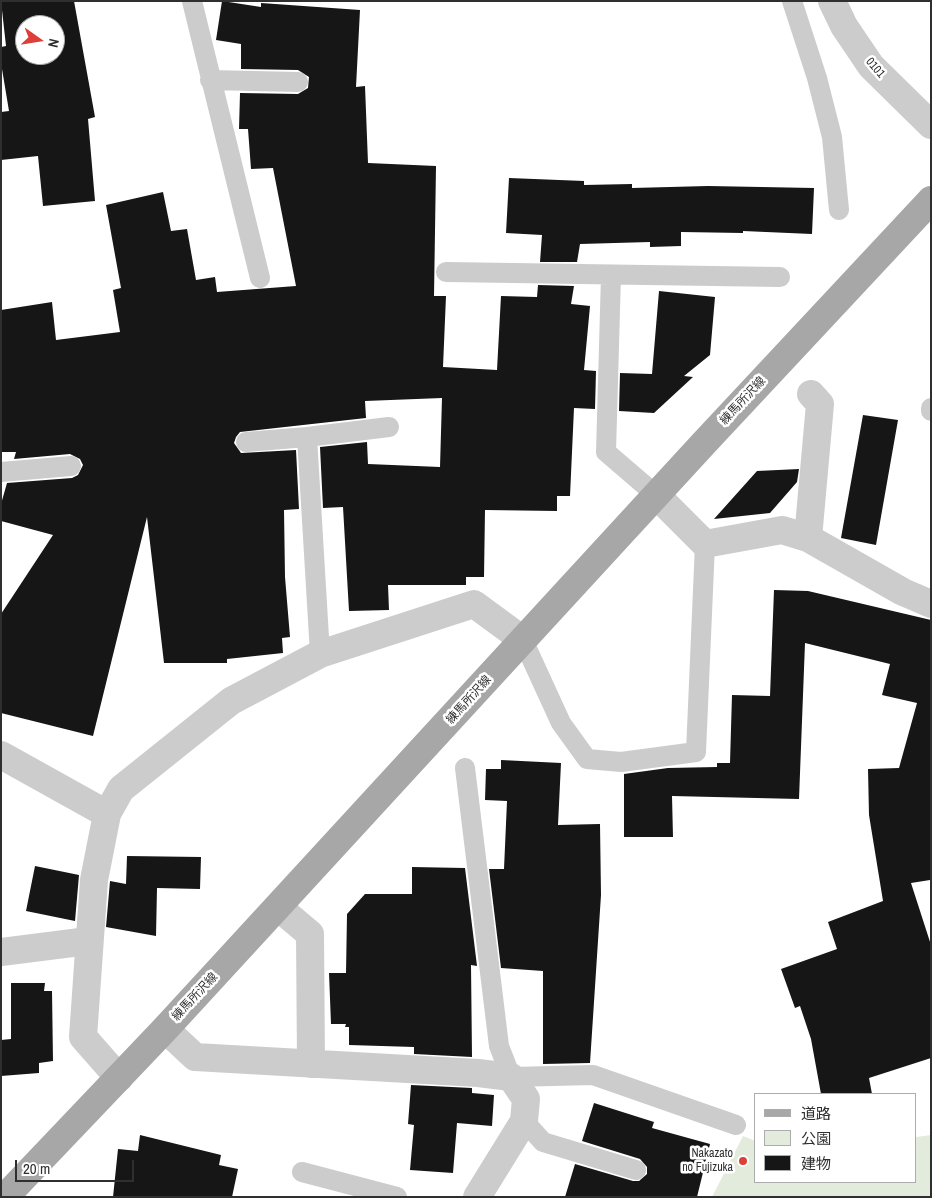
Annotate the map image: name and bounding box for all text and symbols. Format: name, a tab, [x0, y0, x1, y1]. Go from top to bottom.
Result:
north arrow	[15, 15, 65, 65]
text: N	[44, 37, 63, 49]
street label: 0101	[862, 55, 888, 81]
street label: 練馬所沢線	[717, 374, 769, 428]
street label: 練馬所沢線	[444, 673, 494, 727]
street label: 練馬所沢線	[169, 970, 221, 1024]
legend	[754, 1093, 917, 1183]
text: 道路	[801, 1103, 831, 1124]
text: 公園	[801, 1128, 831, 1149]
place label: Nakazato no Fujizuka	[682, 1147, 733, 1175]
scale bar	[18, 1150, 136, 1182]
text: 建物	[801, 1153, 831, 1174]
marker: Nakazato no Fujizuka	[737, 1155, 749, 1167]
text: 20 m	[23, 1158, 50, 1179]

